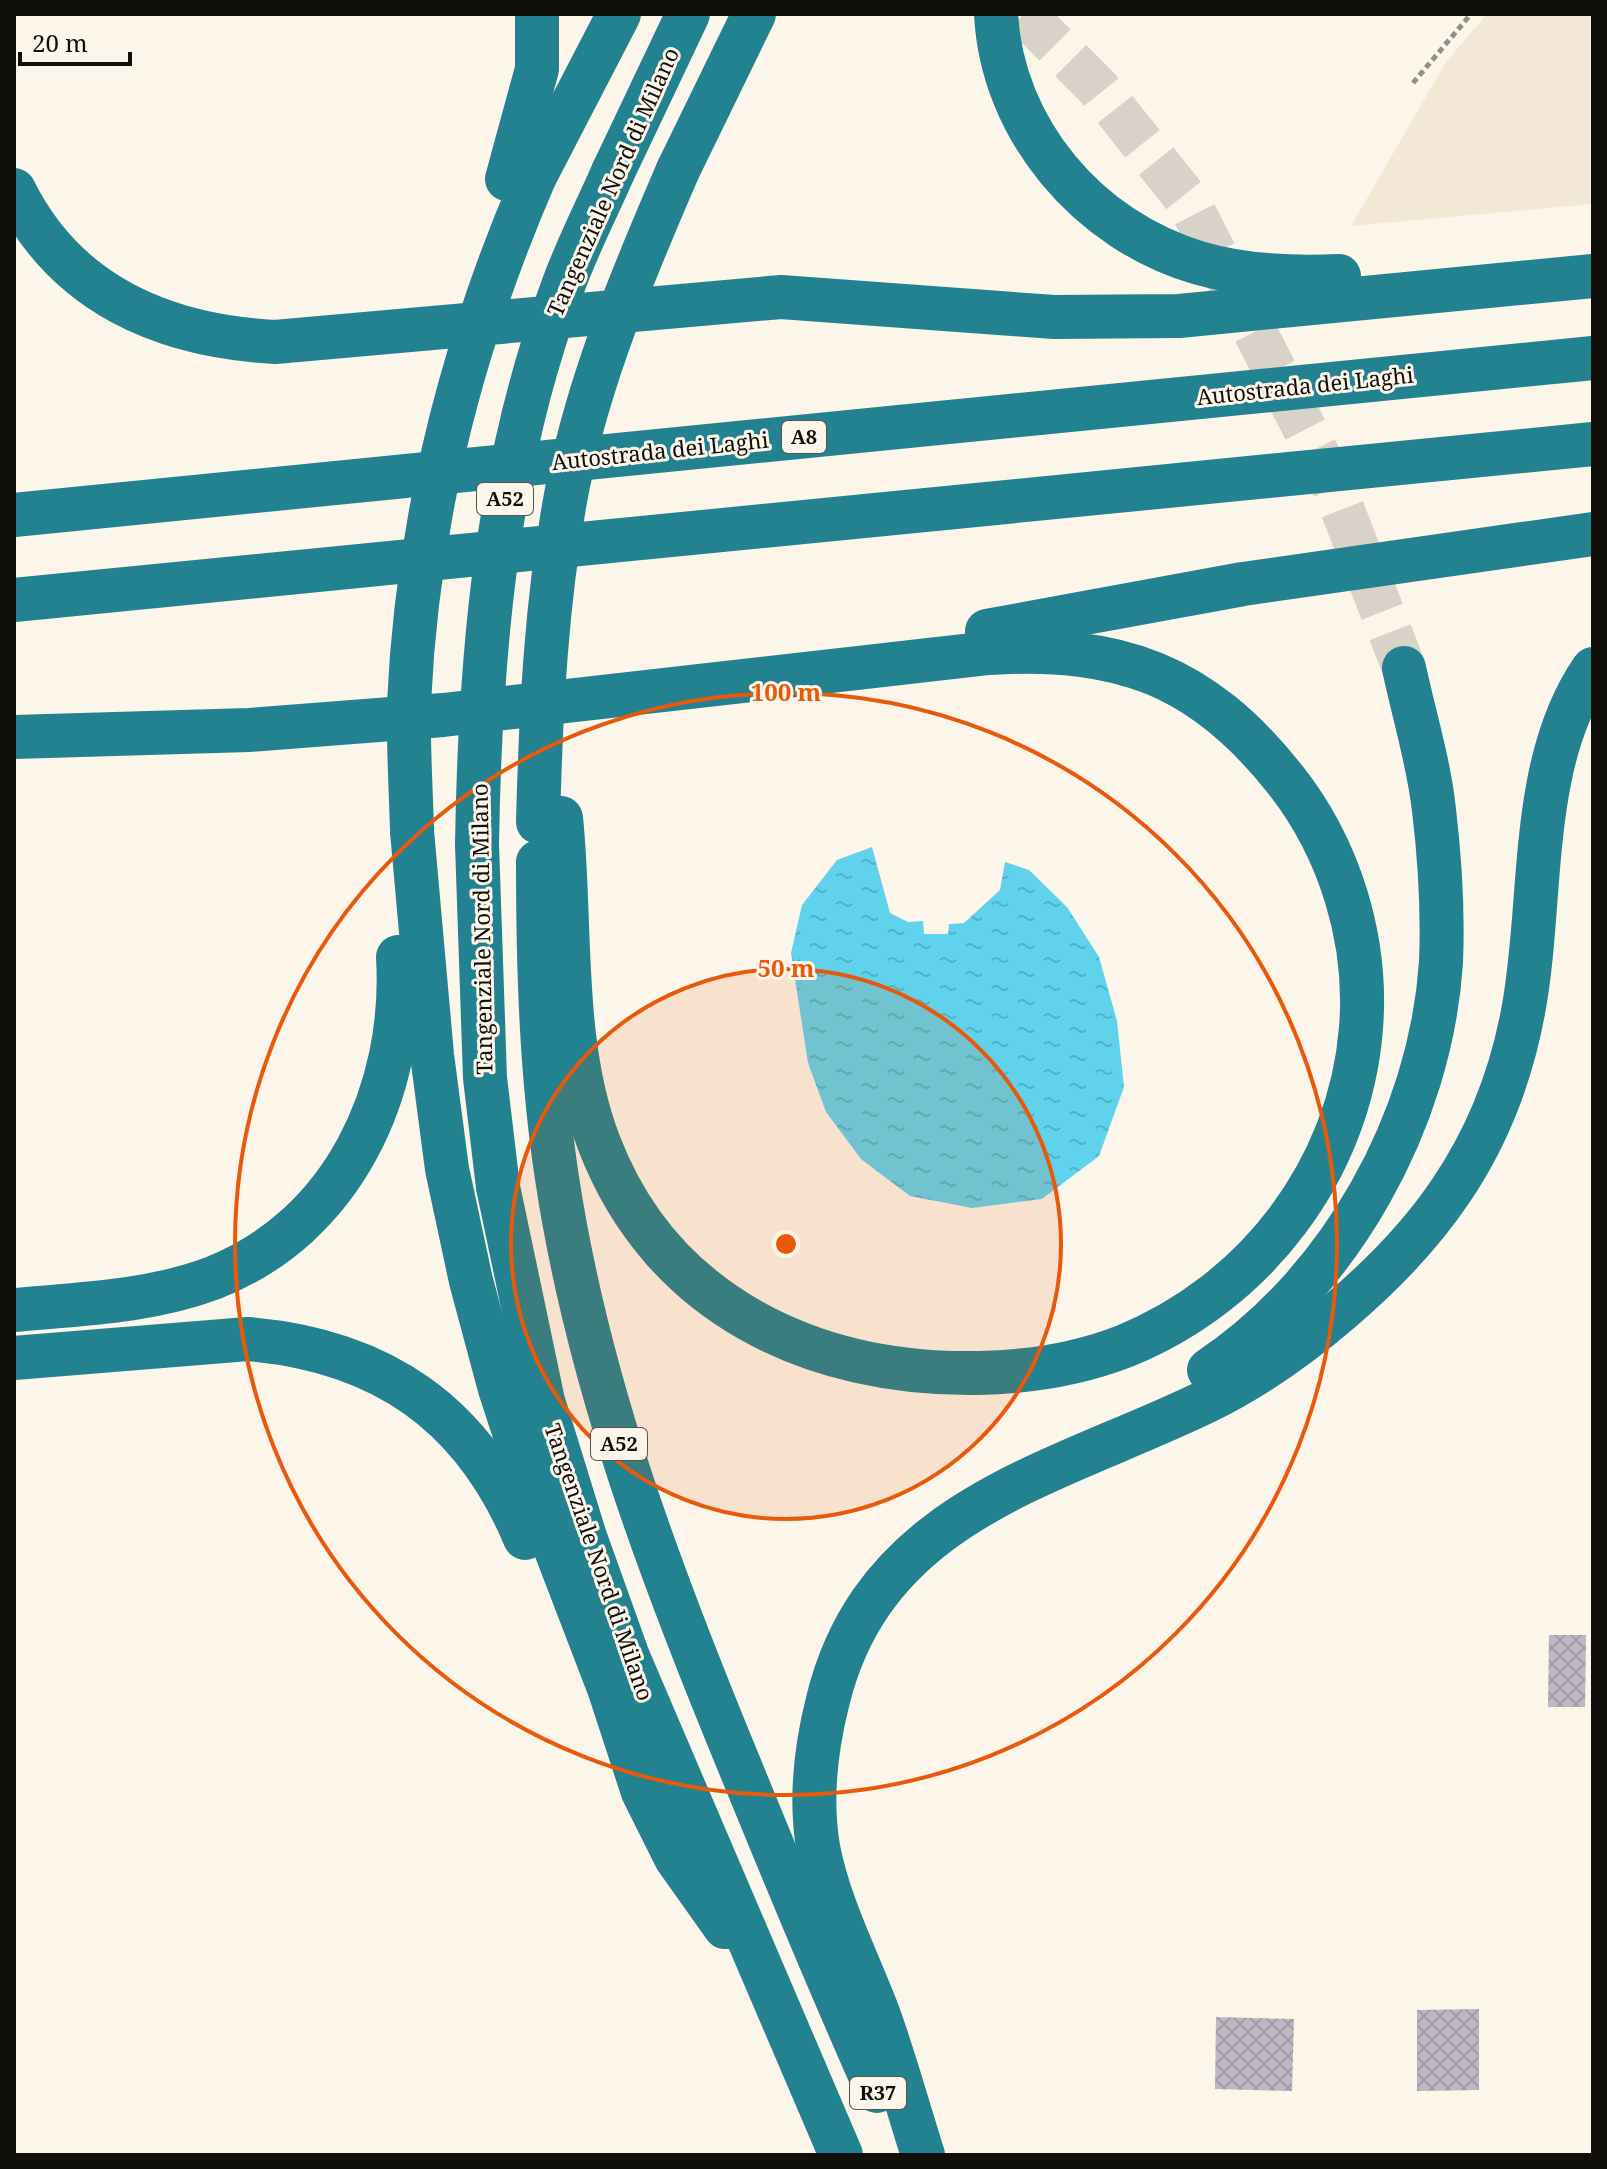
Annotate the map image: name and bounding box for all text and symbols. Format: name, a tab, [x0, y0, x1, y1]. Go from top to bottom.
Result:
scale bar	[20, 16, 130, 66]
text: 20 m	[32, 26, 88, 59]
street label: Tangenziale Nord di Milano	[539, 42, 685, 321]
street label: Autostrada dei Laghi	[1195, 359, 1415, 411]
road number: A8	[782, 421, 826, 453]
street label: Autostrada dei Laghi	[550, 424, 770, 476]
road number: A52	[477, 483, 533, 515]
text: 100 m	[751, 675, 822, 708]
street label: Tangenziale Nord di Milano	[463, 783, 499, 1075]
text: 50 m	[757, 951, 815, 984]
centre of rings	[772, 1230, 800, 1258]
street label: Tangenziale Nord di Milano	[538, 1419, 662, 1704]
road number: A52	[591, 1428, 647, 1460]
road number: R37	[850, 2077, 906, 2109]

